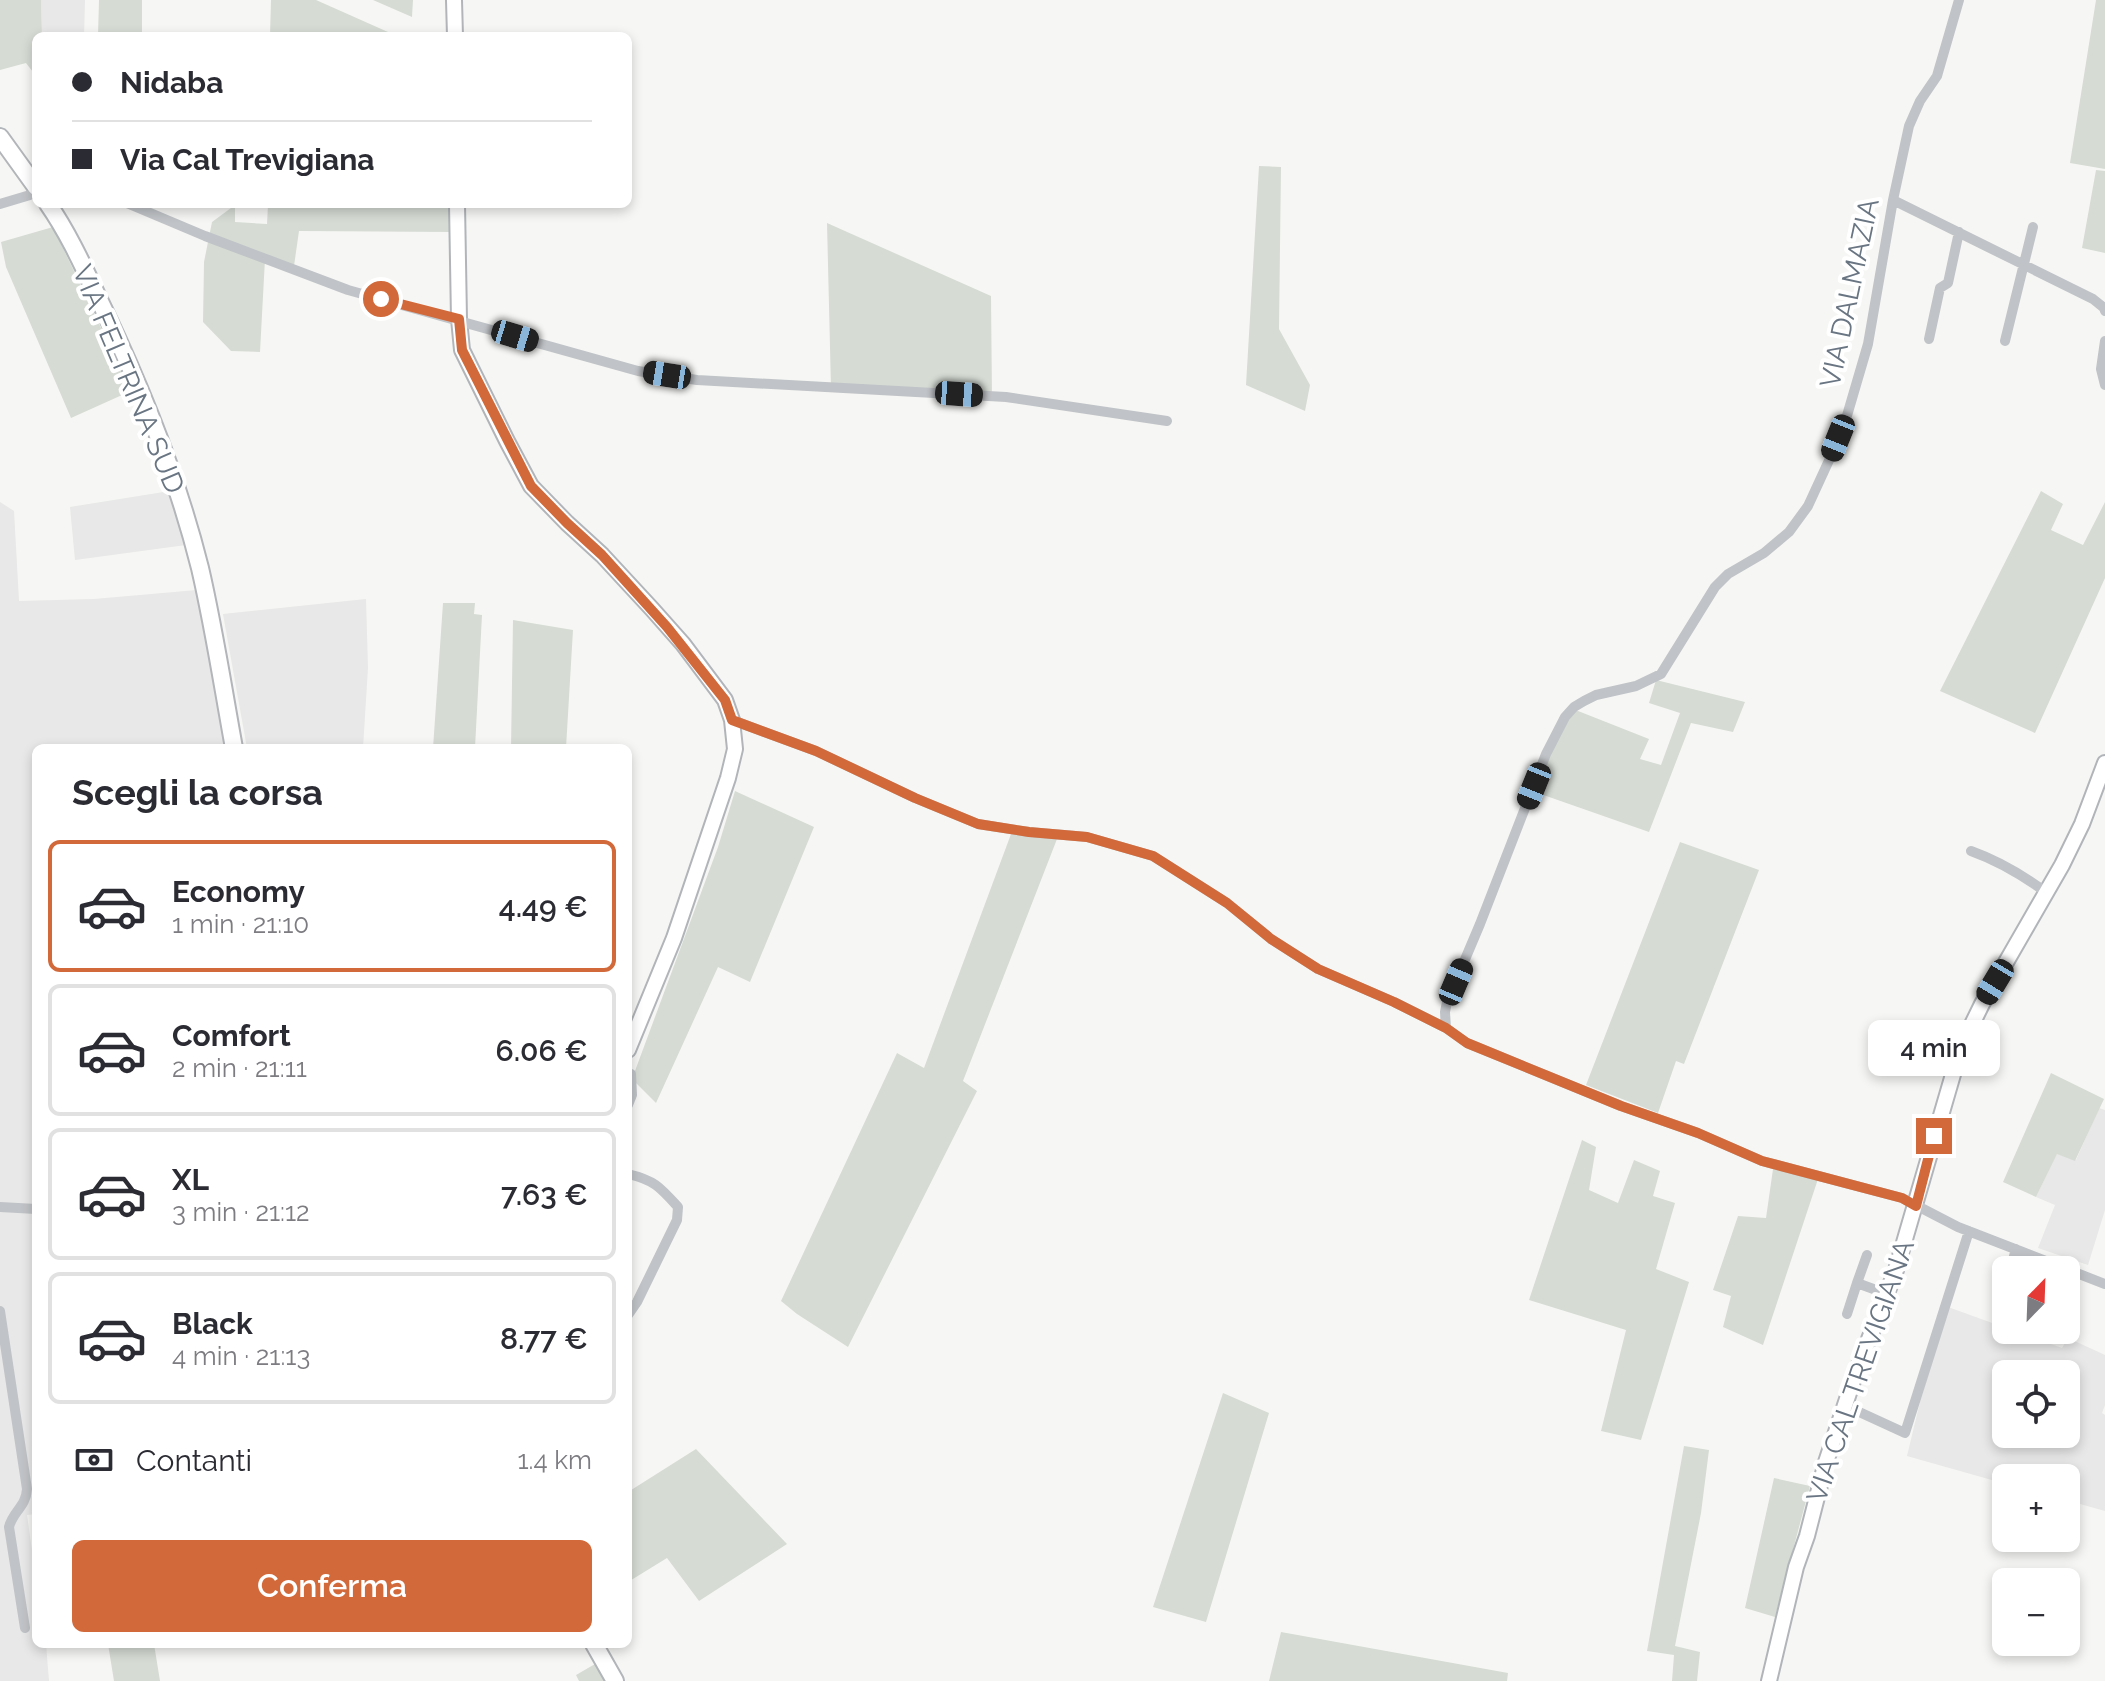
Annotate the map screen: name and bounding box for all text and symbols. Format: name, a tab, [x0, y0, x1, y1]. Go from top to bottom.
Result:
text: Nidaba	[120, 65, 223, 100]
text: Via Cal Trevigiana	[120, 142, 375, 177]
street label: VIA DALMAZIA	[1813, 195, 1886, 391]
street label: VIA FELTRINA SUD	[65, 260, 192, 498]
route start	[363, 281, 399, 317]
car	[489, 318, 541, 354]
car	[641, 359, 693, 391]
car	[934, 380, 984, 408]
car	[1818, 411, 1858, 465]
car	[1514, 759, 1554, 813]
text: Scegli la corsa	[72, 771, 323, 813]
icon: car	[76, 870, 148, 942]
text: Economy	[172, 874, 305, 909]
text: 4.49 €	[499, 889, 588, 924]
text: 1 min · 21:10	[172, 909, 309, 939]
car	[1436, 955, 1476, 1009]
car	[1972, 955, 2018, 1009]
icon: car	[76, 1014, 148, 1086]
text: Comfort	[172, 1018, 291, 1053]
callout: 4 min	[1868, 1020, 2000, 1076]
text: 6.06 €	[495, 1033, 588, 1068]
text: 4 min	[1900, 1033, 1968, 1063]
text: 2 min · 21:11	[172, 1053, 307, 1083]
route end	[1916, 1118, 1952, 1154]
icon: car	[76, 1158, 148, 1230]
text: XL	[172, 1162, 209, 1197]
text: 7.63 €	[501, 1177, 588, 1212]
text: 3 min · 21:12	[172, 1197, 310, 1227]
street label: VIA CAL TREVIGIANA	[1800, 1235, 1921, 1507]
north arrow	[1992, 1256, 2080, 1344]
map controls	[1992, 1256, 2080, 1656]
icon: car	[76, 1302, 148, 1374]
text: Black	[172, 1306, 253, 1341]
text: 8.77 €	[500, 1321, 588, 1356]
text: 4 min · 21:13	[172, 1341, 310, 1371]
button: locate	[1992, 1360, 2080, 1448]
icon: cash	[72, 1438, 116, 1482]
text: Contanti	[136, 1443, 252, 1478]
text: 1.4 km	[517, 1445, 592, 1475]
button: +	[1992, 1464, 2080, 1552]
button: Conferma	[72, 1540, 592, 1632]
button: −	[1992, 1568, 2080, 1656]

